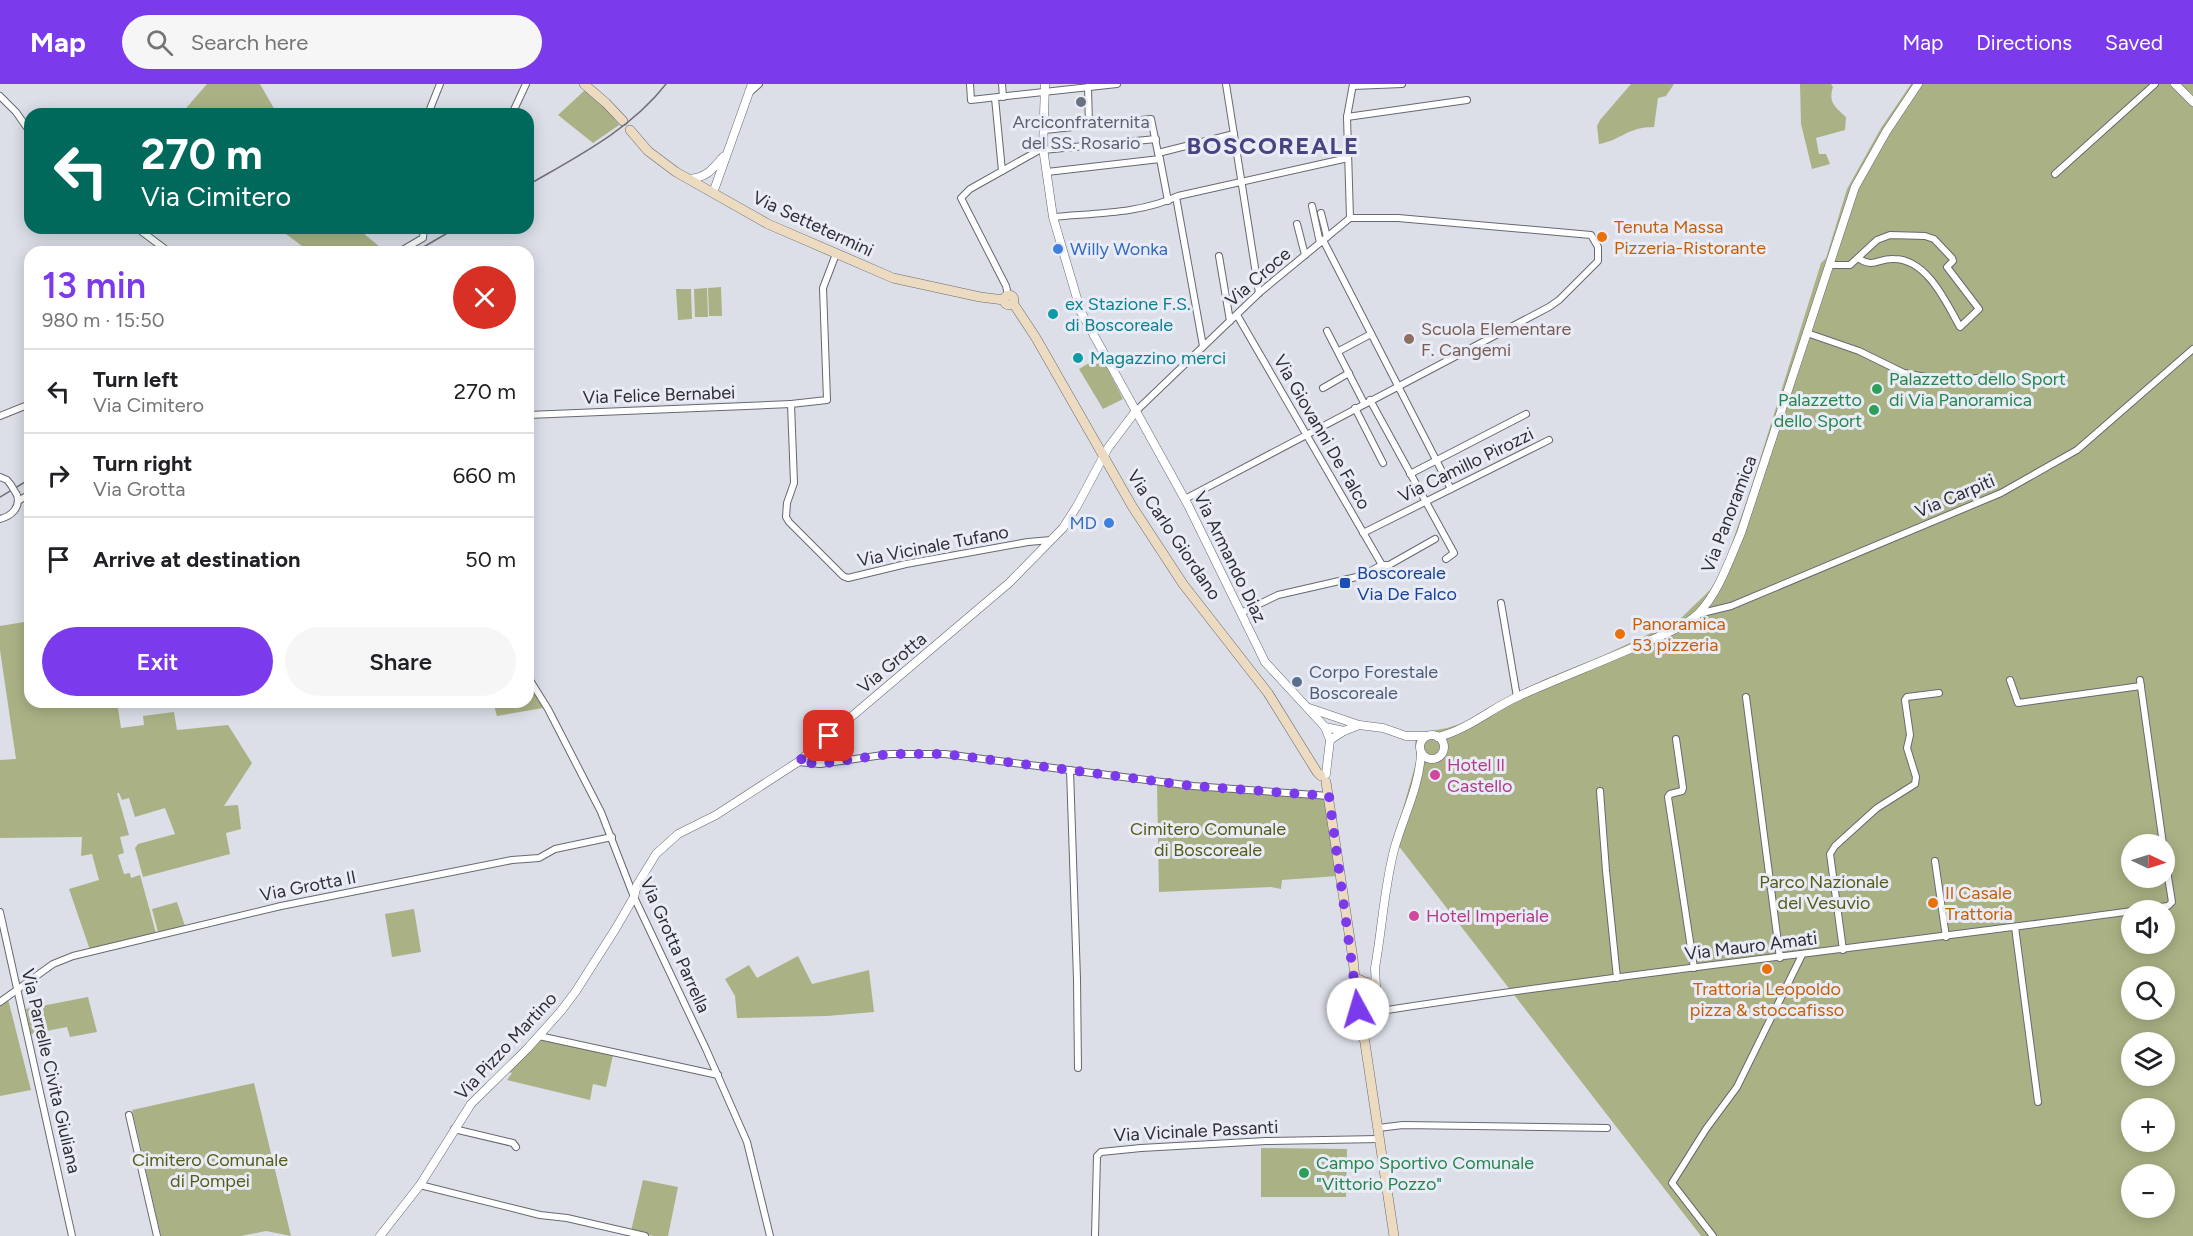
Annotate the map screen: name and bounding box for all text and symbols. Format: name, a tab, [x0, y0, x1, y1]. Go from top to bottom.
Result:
search box	[122, 15, 542, 69]
text: Map	[30, 25, 86, 59]
icon: search	[143, 26, 176, 59]
text: Search here	[191, 29, 308, 56]
text: Map	[1902, 30, 1943, 55]
text: Directions	[1976, 30, 2072, 55]
text: Saved	[2105, 30, 2163, 55]
marker: Arciconfraternita del SS. Rosario	[1074, 95, 1088, 109]
place label: Arciconfraternita del SS. Rosario	[1012, 111, 1150, 154]
text: 270 m	[141, 129, 263, 180]
district label: BOSCOREALE	[1186, 131, 1360, 160]
icon: left	[42, 132, 120, 210]
text: Via Cimitero	[141, 180, 291, 213]
street label: Via Settetermini	[749, 186, 877, 262]
place label: Tenuta Massa Pizzeria-Ristorante	[1614, 216, 1766, 259]
marker: Tenuta Massa Pizzeria-Ristorante	[1595, 230, 1609, 244]
place label: Willy Wonka	[1070, 238, 1168, 260]
marker: Willy Wonka	[1051, 242, 1065, 256]
street label: Via Croce	[1221, 243, 1295, 311]
text: 13 min	[42, 264, 146, 307]
button: close	[453, 266, 516, 329]
place label: ex Stazione F.S. di Boscoreale	[1065, 293, 1191, 336]
marker: ex Stazione F.S. di Boscoreale	[1046, 307, 1060, 321]
text: 980 m · 15:50	[42, 308, 164, 332]
place label: Scuola Elementare F. Cangemi	[1421, 318, 1572, 361]
marker: Scuola Elementare F. Cangemi	[1402, 332, 1416, 346]
place label: Magazzino merci	[1090, 347, 1226, 369]
marker: Magazzino merci	[1071, 351, 1085, 365]
street label: Via Giovanni De Falco	[1269, 351, 1375, 513]
text: Turn left	[93, 366, 179, 393]
place label: Palazzetto dello Sport di Via Panoramica	[1889, 368, 2066, 411]
icon: left	[42, 375, 75, 408]
text: 270 m	[454, 378, 516, 405]
street label: Via Felice Bernabei	[582, 381, 736, 409]
marker: Palazzetto dello Sport di Via Panoramica	[1870, 382, 1884, 396]
place label: Palazzetto dello Sport	[1774, 389, 1862, 432]
text: Via Cimitero	[93, 393, 204, 417]
marker: Palazzetto dello Sport	[1867, 403, 1881, 417]
street label: Via Camillo Pirozzi	[1395, 423, 1537, 507]
text: Turn right	[93, 450, 192, 477]
street label: Via Panoramica	[1697, 452, 1761, 576]
icon: right	[42, 459, 75, 492]
text: 660 m	[453, 462, 516, 489]
street label: Via Carlo Giordano	[1122, 466, 1226, 604]
street label: Via Carpiti	[1912, 469, 1998, 523]
text: Via Grotta	[93, 477, 185, 501]
street label: Via Armando Diaz	[1189, 488, 1271, 626]
place label: MD	[1069, 512, 1097, 534]
marker: MD	[1102, 516, 1116, 530]
street label: Via Vicinale Tufano	[855, 521, 1011, 571]
icon: arrive	[42, 543, 75, 576]
text: Arrive at destination	[93, 546, 301, 573]
text: 50 m	[465, 546, 516, 573]
place label: Boscoreale Via De Falco	[1357, 562, 1457, 605]
marker: Boscoreale Via De Falco	[1338, 576, 1352, 590]
place label: Panoramica 53 pizzeria	[1632, 613, 1726, 656]
button: Exit	[42, 627, 273, 696]
button: Share	[285, 627, 516, 696]
marker: Panoramica 53 pizzeria	[1613, 627, 1627, 641]
street label: Via Grotta	[853, 628, 931, 698]
place label: Corpo Forestale Boscoreale	[1309, 661, 1438, 704]
marker: Corpo Forestale Boscoreale	[1290, 675, 1304, 689]
pin	[803, 710, 854, 761]
icon: arrive	[812, 719, 845, 752]
place label: Hotel Il Castello	[1447, 754, 1513, 797]
marker: Hotel Il Castello	[1428, 768, 1442, 782]
park label: Cimitero Comunale di Boscoreale	[1130, 818, 1286, 861]
north arrow	[2121, 834, 2175, 888]
map controls	[2121, 834, 2175, 1218]
street label: Via Grotta II	[258, 866, 358, 906]
park label: Parco Nazionale del Vesuvio	[1759, 871, 1889, 914]
street label: Via Grotta Parrella	[635, 874, 715, 1016]
place label: Il Casale Trattoria	[1945, 882, 2013, 925]
marker: Il Casale Trattoria	[1926, 896, 1940, 910]
button: sound	[2121, 900, 2175, 954]
place label: Hotel Imperiale	[1426, 905, 1549, 927]
marker: Hotel Imperiale	[1407, 909, 1421, 923]
street label: Via Mauro Amati	[1683, 927, 1819, 965]
marker: Trattoria Leopoldo pizza & stoccafisso	[1760, 962, 1774, 976]
button: search	[2121, 966, 2175, 1020]
street label: Via Parrelle Civita Giuliana	[17, 967, 85, 1175]
position arrow	[1326, 977, 1390, 1041]
place label: Trattoria Leopoldo pizza & stoccafisso	[1690, 978, 1844, 1021]
street label: Via Pizzo Martino	[450, 988, 562, 1104]
button: layers	[2121, 1032, 2175, 1086]
button: +	[2121, 1098, 2175, 1152]
street label: Via Vicinale Passanti	[1113, 1116, 1279, 1146]
park label: Cimitero Comunale di Pompei	[132, 1149, 288, 1192]
place label: Campo Sportivo Comunale "Vittorio Pozzo"	[1316, 1152, 1534, 1195]
button: −	[2121, 1164, 2175, 1218]
marker: Campo Sportivo Comunale "Vittorio Pozzo"	[1297, 1166, 1311, 1180]

